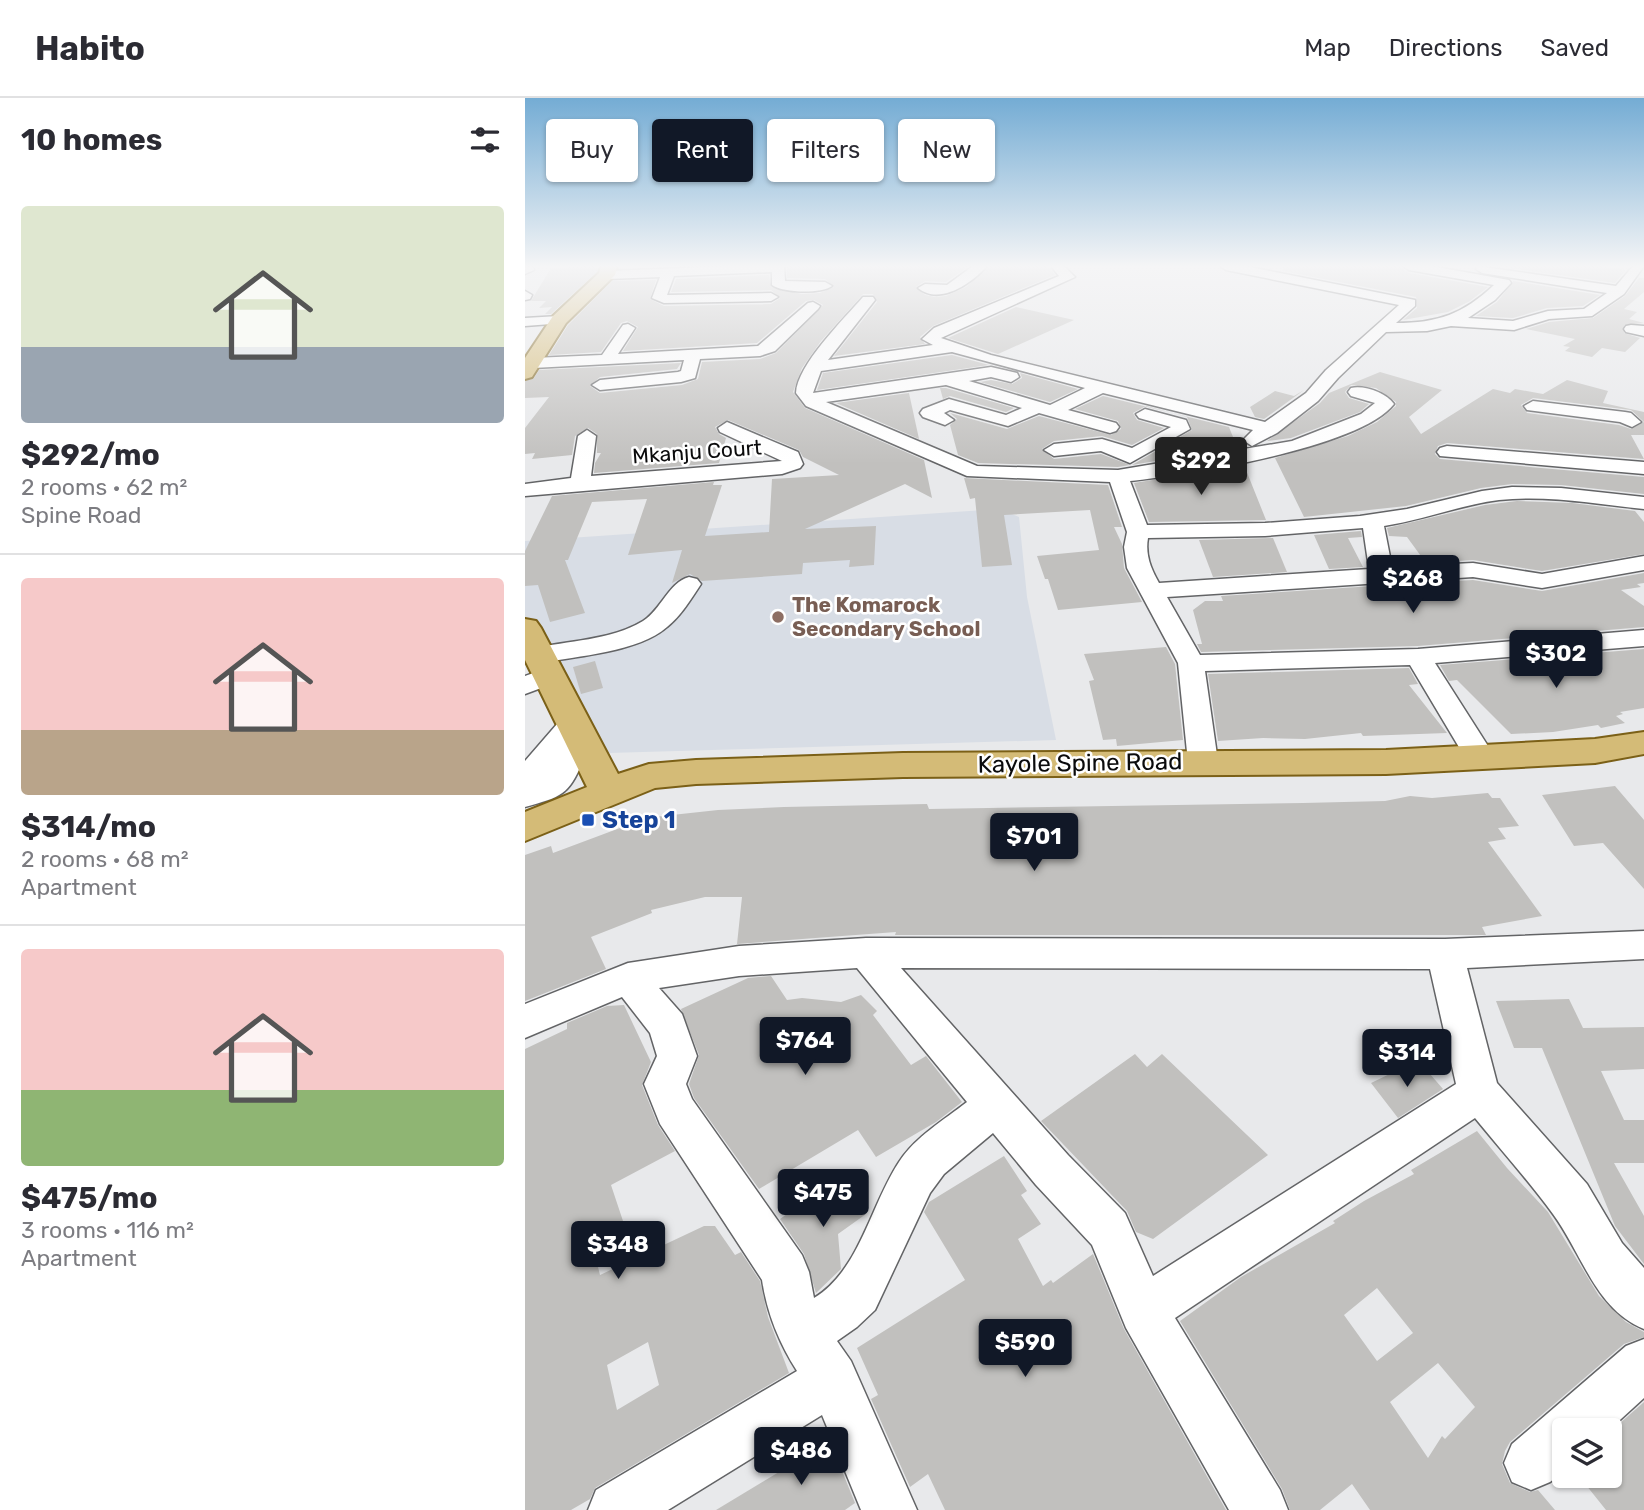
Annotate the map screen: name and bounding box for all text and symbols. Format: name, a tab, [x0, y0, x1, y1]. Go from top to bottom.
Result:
text: Habito	[35, 29, 145, 68]
text: Map	[1304, 34, 1351, 62]
text: Directions	[1389, 34, 1502, 62]
text: Saved	[1540, 34, 1609, 62]
chip: Buy	[546, 119, 638, 182]
chip: Rent	[652, 119, 753, 182]
chip: Filters	[767, 119, 884, 182]
chip: New	[898, 119, 995, 182]
icon: filters	[466, 121, 504, 159]
text: 10 homes	[21, 122, 162, 158]
icon: home	[200, 252, 326, 378]
street label: Mkanju Court	[631, 435, 762, 468]
text: $292/mo	[21, 437, 160, 473]
pin: $292	[1160, 438, 1242, 497]
text: $292	[1171, 446, 1231, 474]
text: 2 rooms · 62 m²	[21, 473, 187, 501]
text: Spine Road	[21, 501, 142, 529]
pin: $268	[1372, 556, 1454, 615]
text: $268	[1383, 564, 1443, 592]
place label: The Komarock Secondary School	[792, 592, 980, 641]
marker: The Komarock Secondary School	[770, 609, 786, 625]
icon: home	[200, 624, 326, 750]
pin: $302	[1515, 630, 1597, 690]
text: $302	[1525, 639, 1587, 667]
street label: Kayole Spine Road	[977, 747, 1183, 779]
place label: Step 1	[602, 806, 676, 834]
text: $314/mo	[21, 809, 156, 845]
marker: Step 1	[580, 812, 596, 828]
pin: $701	[993, 814, 1075, 873]
text: $701	[1006, 822, 1062, 850]
text: 2 rooms · 68 m²	[21, 845, 189, 873]
text: Apartment	[21, 873, 137, 901]
icon: home	[200, 995, 326, 1121]
pin: $764	[764, 1018, 846, 1077]
text: $764	[776, 1026, 834, 1054]
pin: $314	[1366, 1030, 1448, 1089]
text: $314	[1378, 1038, 1436, 1066]
pin: $475	[782, 1170, 864, 1229]
text: $475	[794, 1178, 852, 1206]
text: $475/mo	[21, 1180, 158, 1216]
text: 3 rooms · 116 m²	[21, 1216, 194, 1244]
pin: $348	[577, 1222, 659, 1281]
text: $348	[587, 1230, 649, 1258]
text: Apartment	[21, 1244, 137, 1272]
pin: $590	[984, 1320, 1066, 1379]
text: $590	[995, 1328, 1055, 1356]
map controls	[1552, 1418, 1622, 1488]
button: layers	[1552, 1418, 1622, 1488]
pin: $486	[760, 1428, 842, 1487]
text: $486	[770, 1436, 832, 1464]

